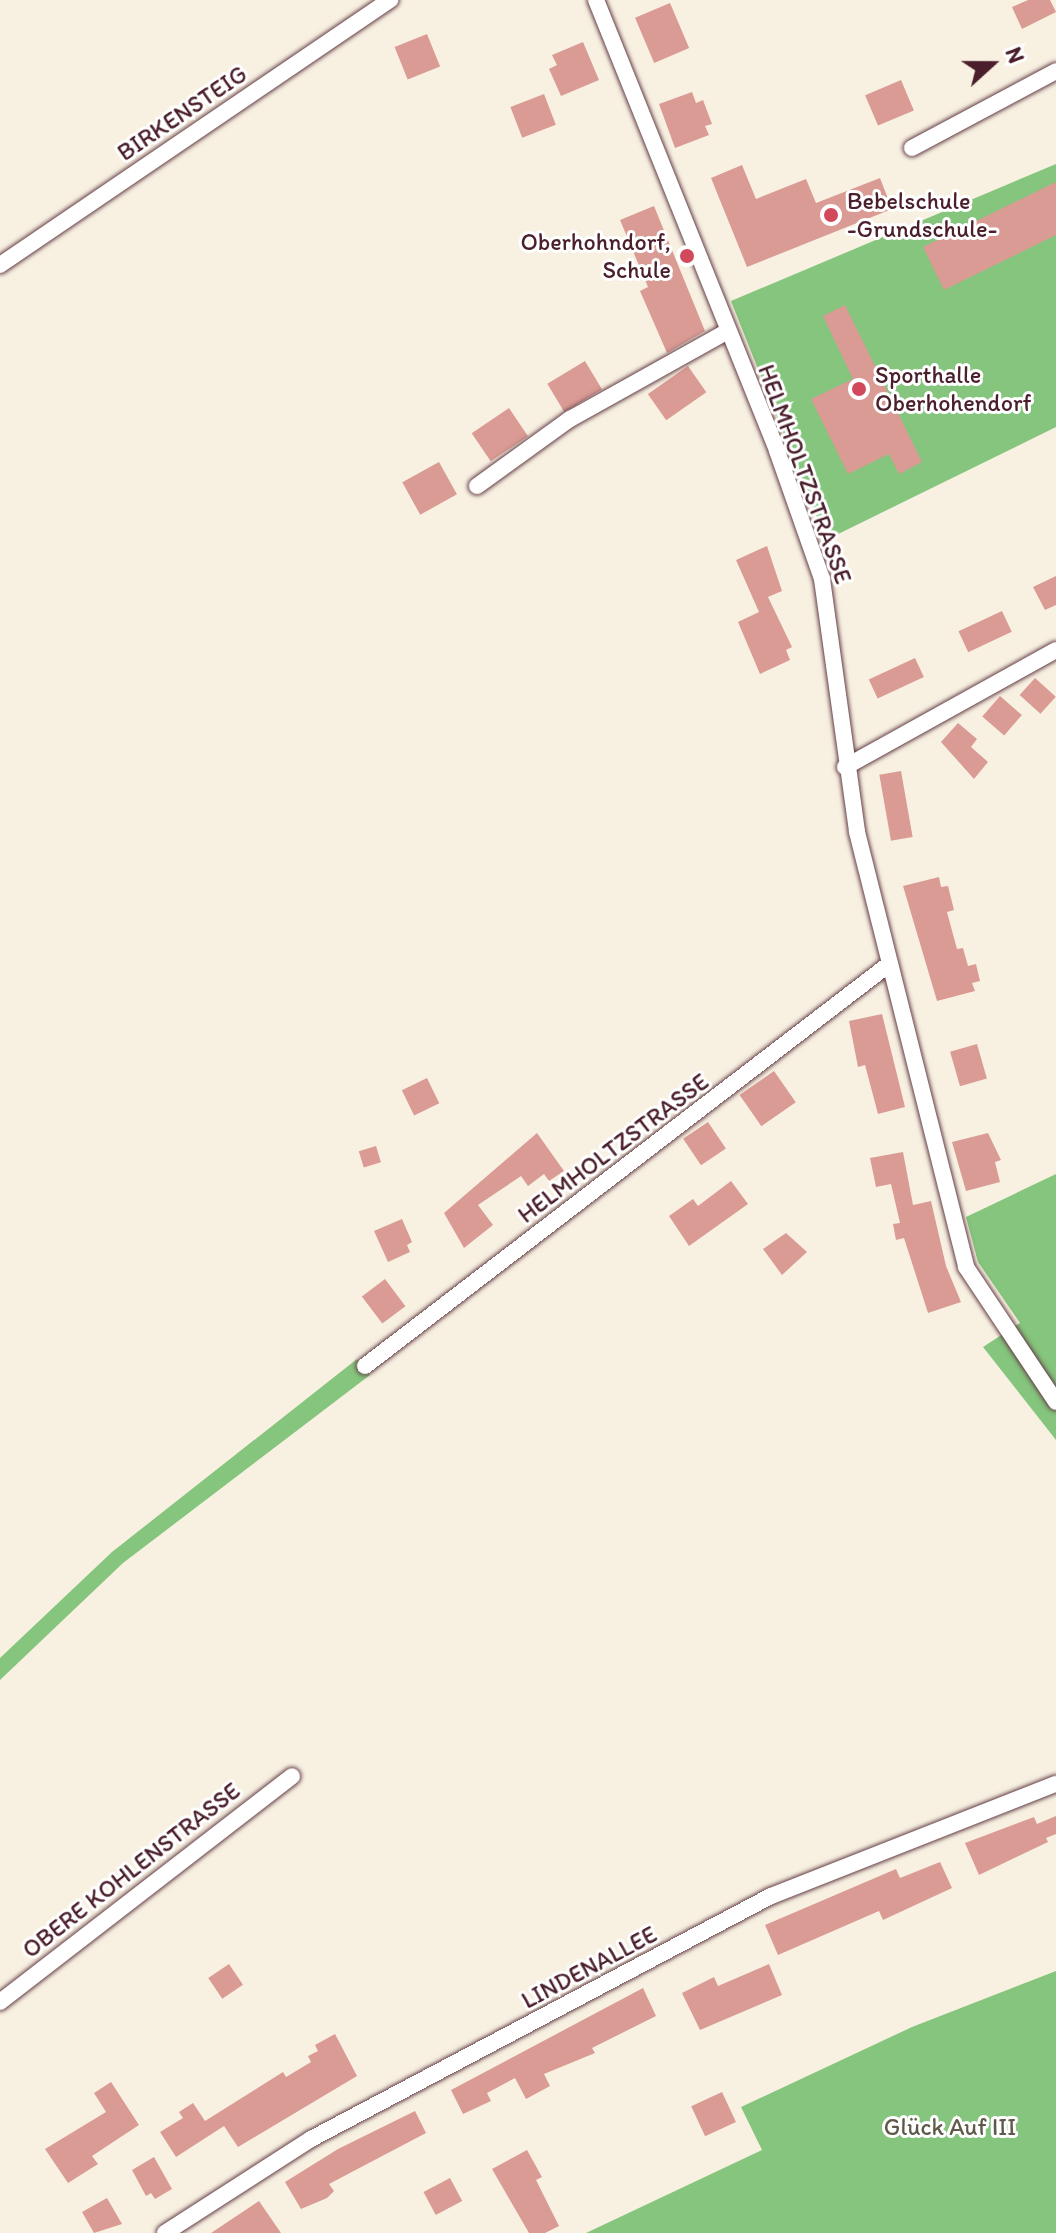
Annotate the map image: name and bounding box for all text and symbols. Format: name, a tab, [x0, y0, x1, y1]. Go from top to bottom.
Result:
north arrow	[952, 24, 1032, 104]
text: N	[1000, 43, 1030, 67]
street label: BIRKENSTEIG	[112, 59, 252, 167]
place label: Bebelschule -Grundschule-	[847, 187, 997, 243]
marker: Bebelschule -Grundschule-	[822, 206, 840, 224]
place label: Oberhohndorf, Schule	[520, 228, 671, 284]
marker: Oberhohndorf, Schule	[678, 247, 696, 265]
street label: HELMHOLTZSTRASSE	[752, 360, 858, 588]
place label: Sporthalle Oberhohendorf	[875, 361, 1032, 417]
marker: Sporthalle Oberhohendorf	[850, 380, 868, 398]
street label: HELMHOLTZSTRASSE	[512, 1067, 714, 1229]
street label: OBERE KOHLENSTRASSE	[17, 1776, 245, 1964]
street label: LINDENALLEE	[516, 1919, 662, 2015]
park label: Glück Auf III	[884, 2113, 1016, 2141]

